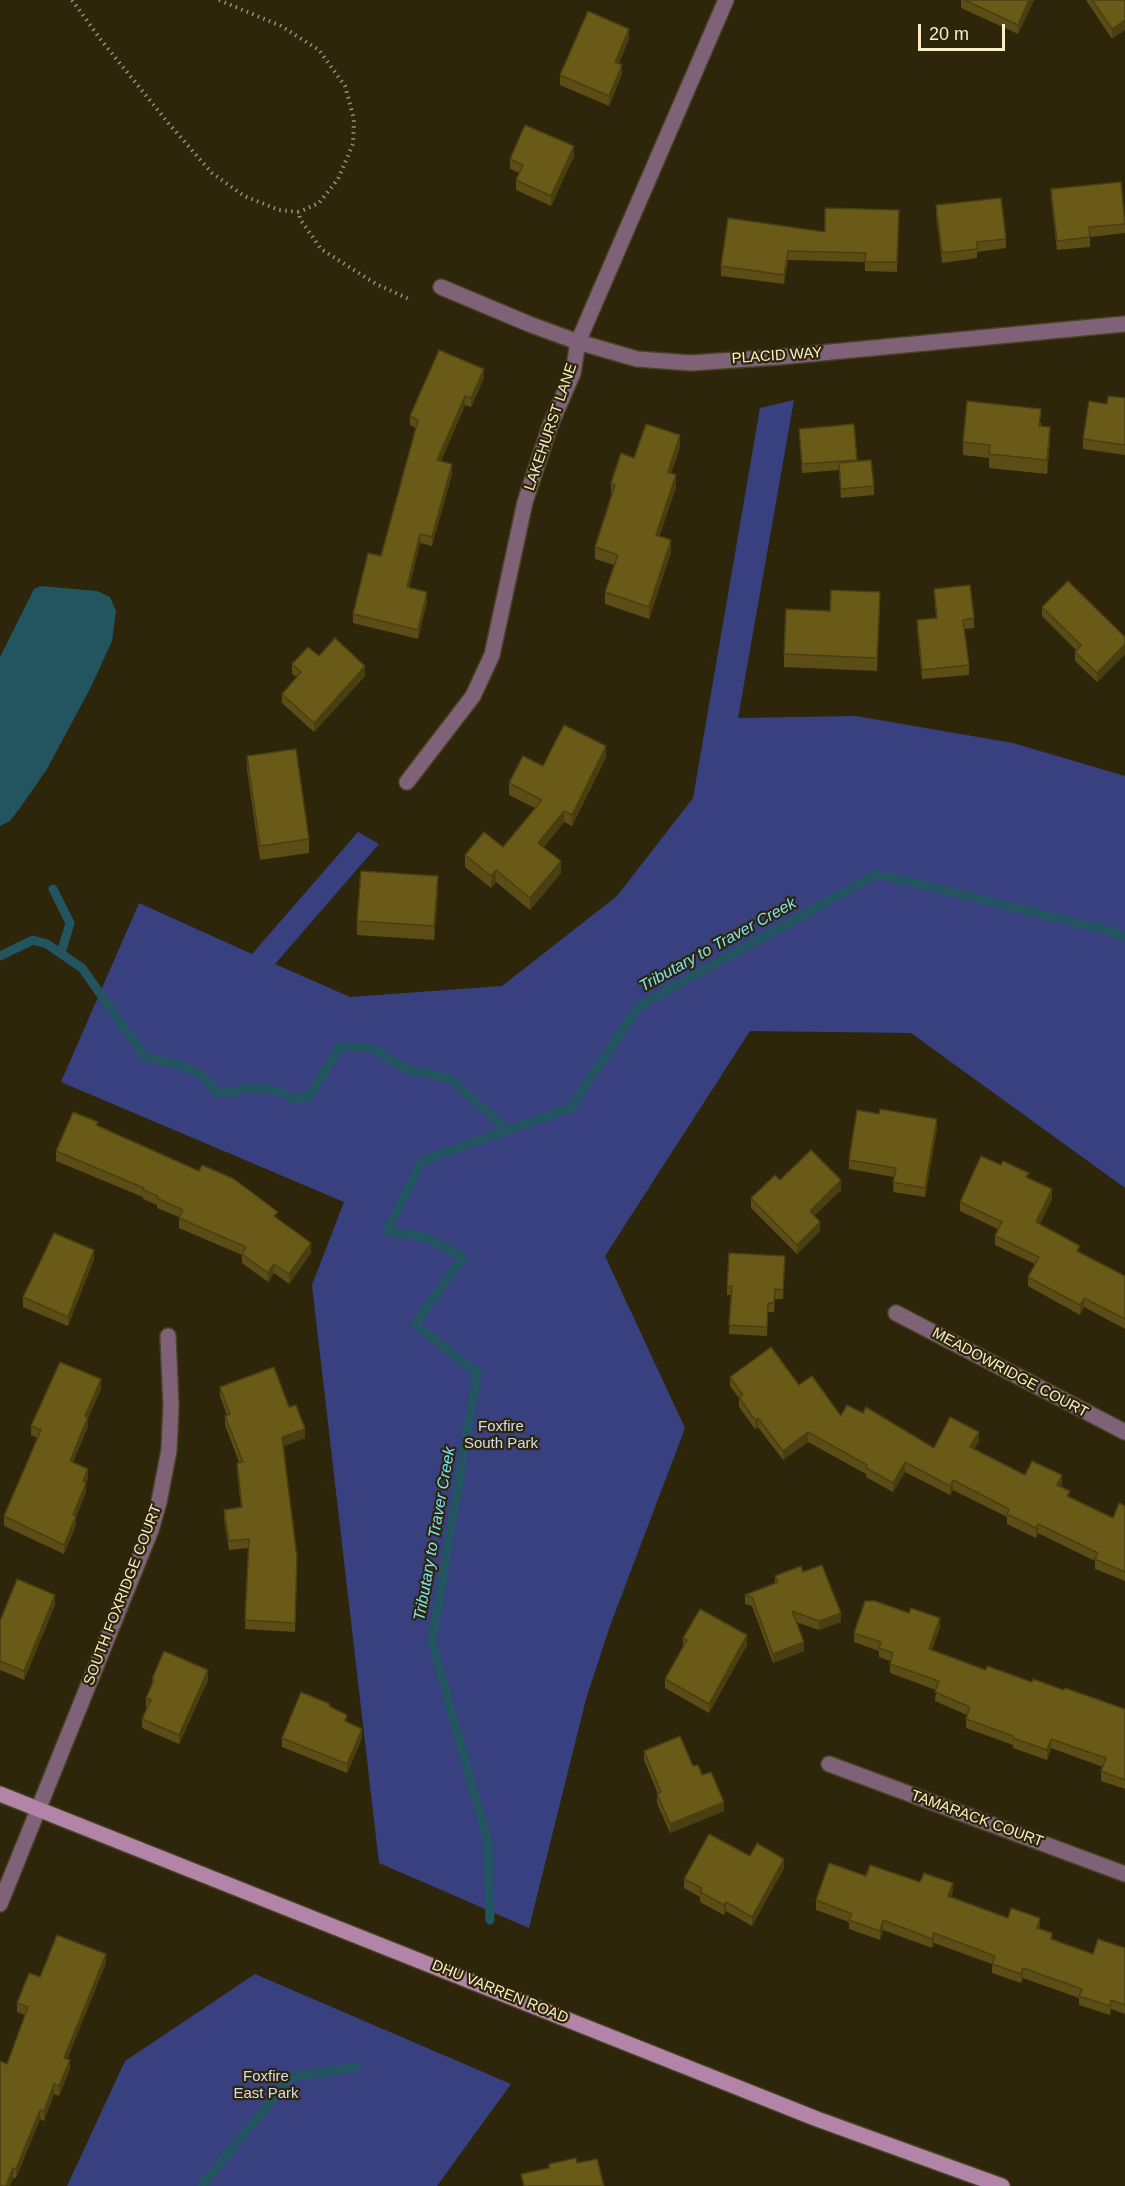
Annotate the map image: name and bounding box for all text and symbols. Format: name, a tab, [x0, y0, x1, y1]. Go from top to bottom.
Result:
scale bar	[921, 12, 1008, 50]
text: 20 m	[929, 24, 969, 44]
street label: PLACID WAY	[731, 344, 823, 368]
street label: LAKEHURST LANE	[521, 361, 581, 493]
water label: Tributary to Traver Creek	[636, 894, 800, 996]
street label: MEADOWRIDGE COURT	[929, 1324, 1091, 1422]
park label: Foxfire South Park	[464, 1418, 538, 1453]
water label: Tributary to Traver Creek	[410, 1446, 460, 1622]
street label: SOUTH FOXRIDGE COURT	[80, 1502, 166, 1688]
street label: TAMARACK COURT	[908, 1787, 1046, 1851]
street label: DHU VARREN ROAD	[429, 1956, 571, 2028]
park label: Foxfire East Park	[233, 2068, 299, 2103]

